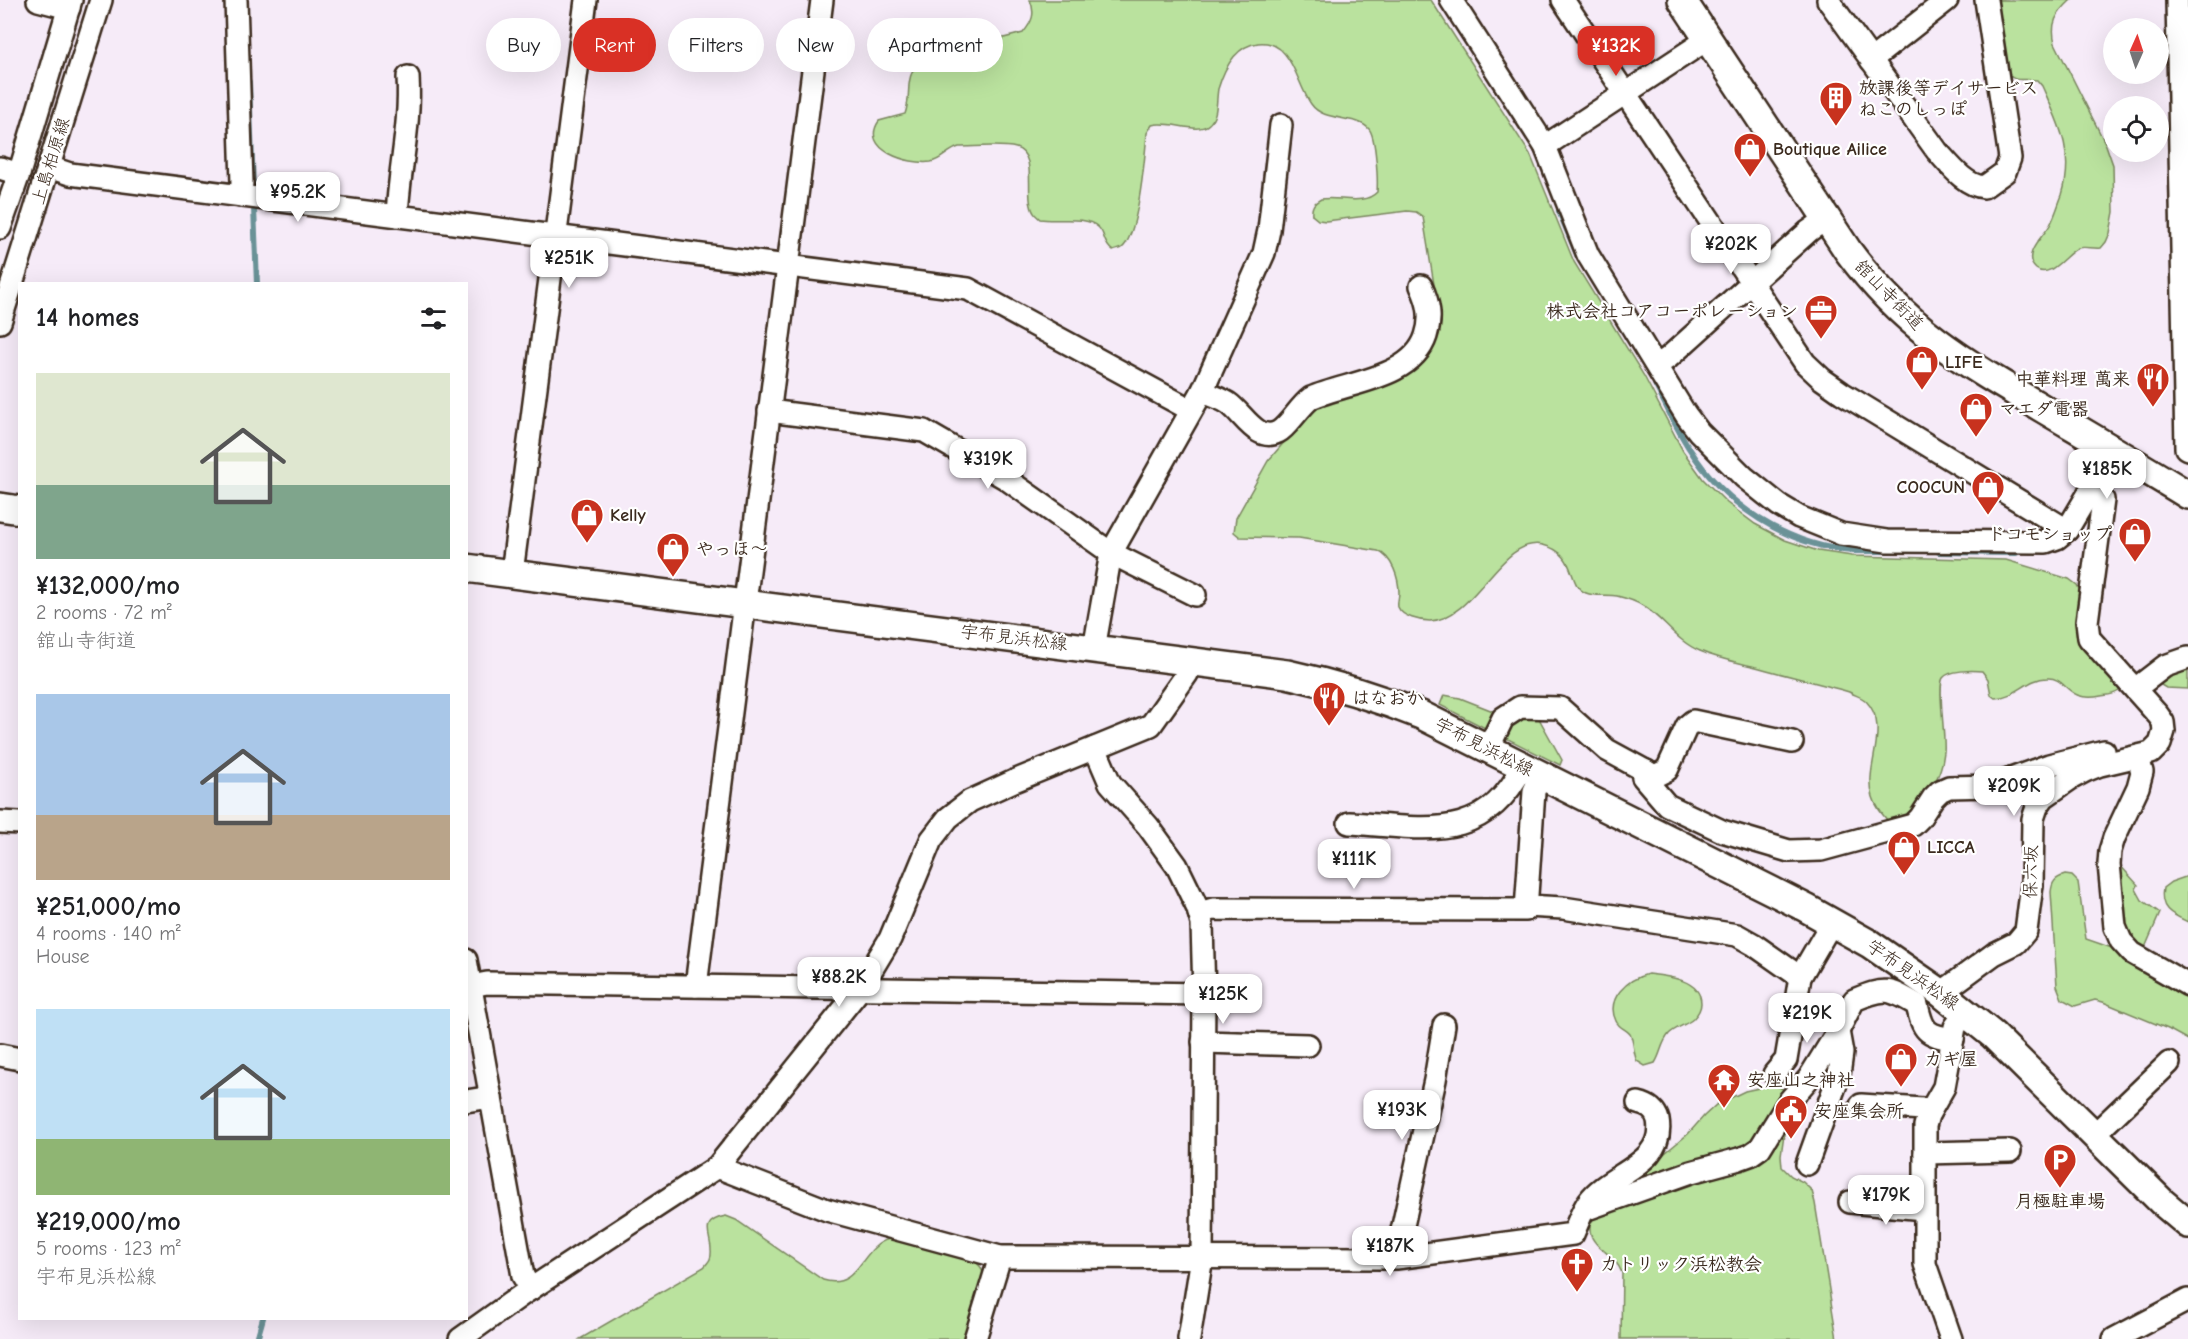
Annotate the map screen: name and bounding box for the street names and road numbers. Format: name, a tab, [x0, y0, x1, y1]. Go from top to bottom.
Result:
street label: 上島柏原線	[28, 115, 74, 207]
street label: 舘山寺街道	[1850, 255, 1928, 335]
street label: 宇布見浜松線	[959, 621, 1069, 655]
street label: 宇布見浜松線	[1431, 713, 1537, 781]
street label: 保六坂	[2020, 845, 2042, 899]
street label: 宇布見浜松線	[1863, 935, 1963, 1015]

